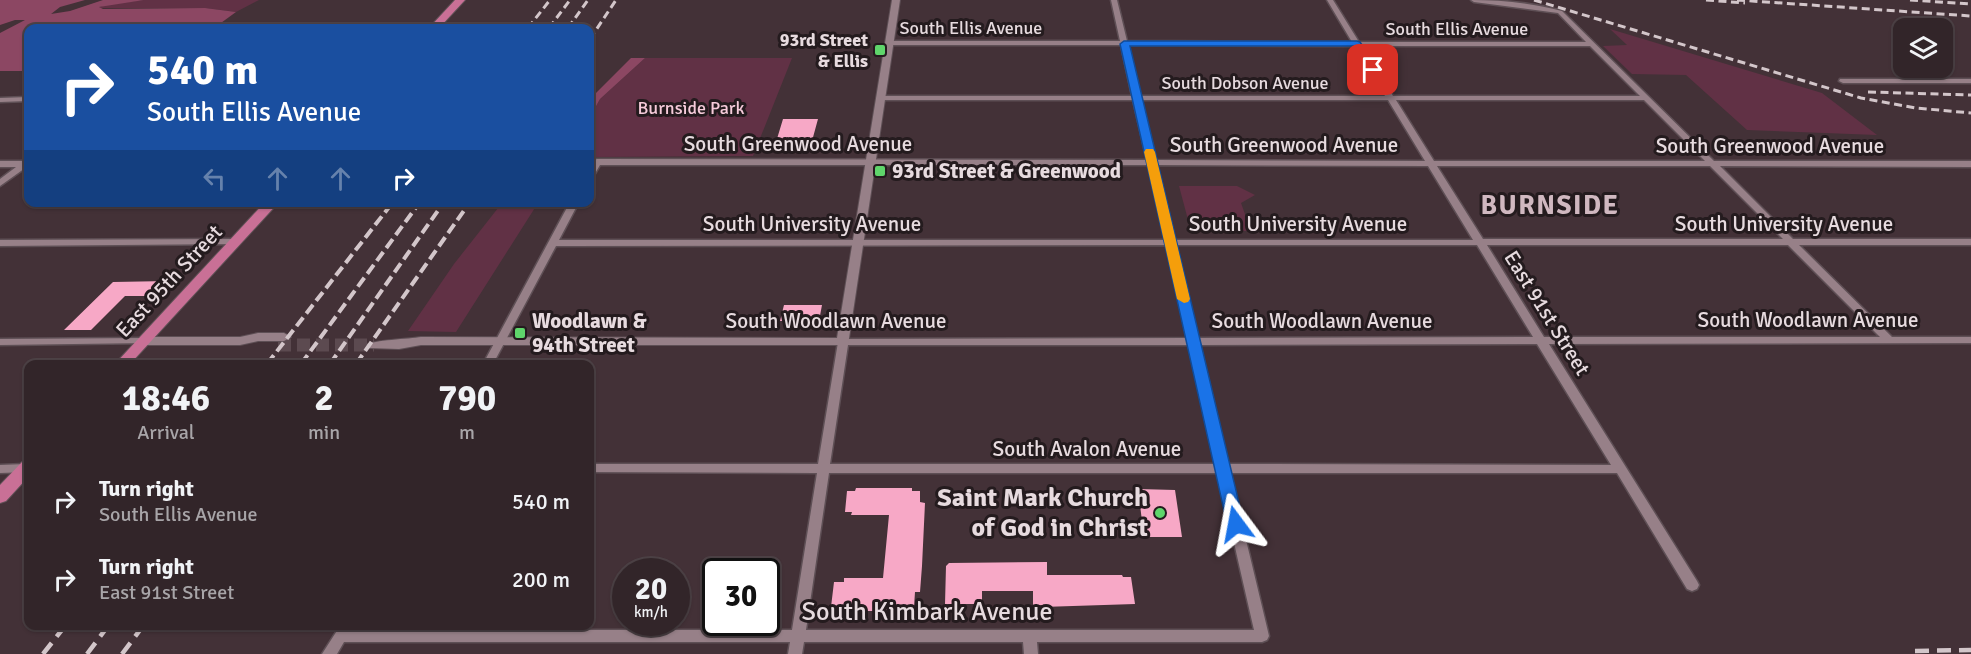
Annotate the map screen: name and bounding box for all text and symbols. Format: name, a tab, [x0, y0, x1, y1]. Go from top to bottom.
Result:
street label: South Ellis Avenue	[900, 17, 1042, 39]
street label: South Ellis Avenue	[1386, 18, 1528, 40]
map controls	[1893, 18, 1953, 78]
button: layers	[1893, 18, 1953, 78]
place label: 93rd Street & Ellis	[780, 29, 868, 72]
marker: 93rd Street & Ellis	[873, 43, 887, 57]
pin	[1347, 44, 1398, 95]
text: 540 m	[147, 45, 258, 96]
icon: right	[48, 48, 126, 126]
icon: arrive	[1356, 53, 1389, 86]
street label: South Dobson Avenue	[1161, 72, 1329, 94]
text: South Ellis Avenue	[147, 96, 361, 129]
park label: Burnside Park	[637, 97, 745, 119]
street label: South Greenwood Avenue	[684, 131, 912, 157]
street label: South Greenwood Avenue	[1170, 132, 1398, 158]
street label: South Greenwood Avenue	[1656, 133, 1884, 159]
place label: 93rd Street & Greenwood	[892, 158, 1121, 184]
icon: left	[198, 162, 231, 195]
icon: ahead	[261, 162, 294, 195]
icon: ahead	[324, 162, 357, 195]
icon: right	[387, 162, 420, 195]
marker: 93rd Street & Greenwood	[873, 164, 887, 178]
district label: BURNSIDE	[1480, 189, 1620, 222]
street label: South University Avenue	[703, 211, 921, 237]
street label: South University Avenue	[1189, 211, 1407, 237]
street label: South University Avenue	[1675, 211, 1893, 237]
street label: East 95th Street	[110, 219, 228, 343]
street label: East 91st Street	[1498, 246, 1596, 380]
street label: South Woodlawn Avenue	[1697, 307, 1919, 333]
place label: Woodlawn & 94th Street	[532, 308, 647, 358]
street label: South Woodlawn Avenue	[725, 308, 947, 334]
street label: South Woodlawn Avenue	[1211, 308, 1433, 334]
marker: Woodlawn & 94th Street	[513, 326, 527, 340]
text: 18:46	[122, 376, 210, 421]
text: 2	[314, 376, 334, 421]
text: 790	[438, 376, 496, 421]
text: Arrival	[137, 420, 195, 445]
text: min	[308, 420, 340, 445]
text: m	[459, 420, 475, 445]
street label: South Avalon Avenue	[993, 436, 1181, 462]
text: Turn right	[99, 475, 194, 502]
place label: Saint Mark Church of God in Christ	[937, 482, 1148, 544]
icon: right	[48, 485, 81, 518]
text: 540 m	[512, 488, 570, 515]
position arrow	[1204, 492, 1268, 556]
text: South Ellis Avenue	[99, 502, 258, 527]
marker: Saint Mark Church of God in Christ	[1153, 506, 1167, 520]
text: Turn right	[99, 553, 194, 580]
speed limit sign: 30	[702, 558, 780, 636]
icon: right	[48, 563, 81, 596]
text: 200 m	[512, 566, 570, 593]
text: 20	[635, 571, 667, 608]
text: East 91st Street	[99, 580, 234, 605]
street label: South Kimbark Avenue	[802, 596, 1052, 628]
text: km/h	[634, 603, 668, 621]

